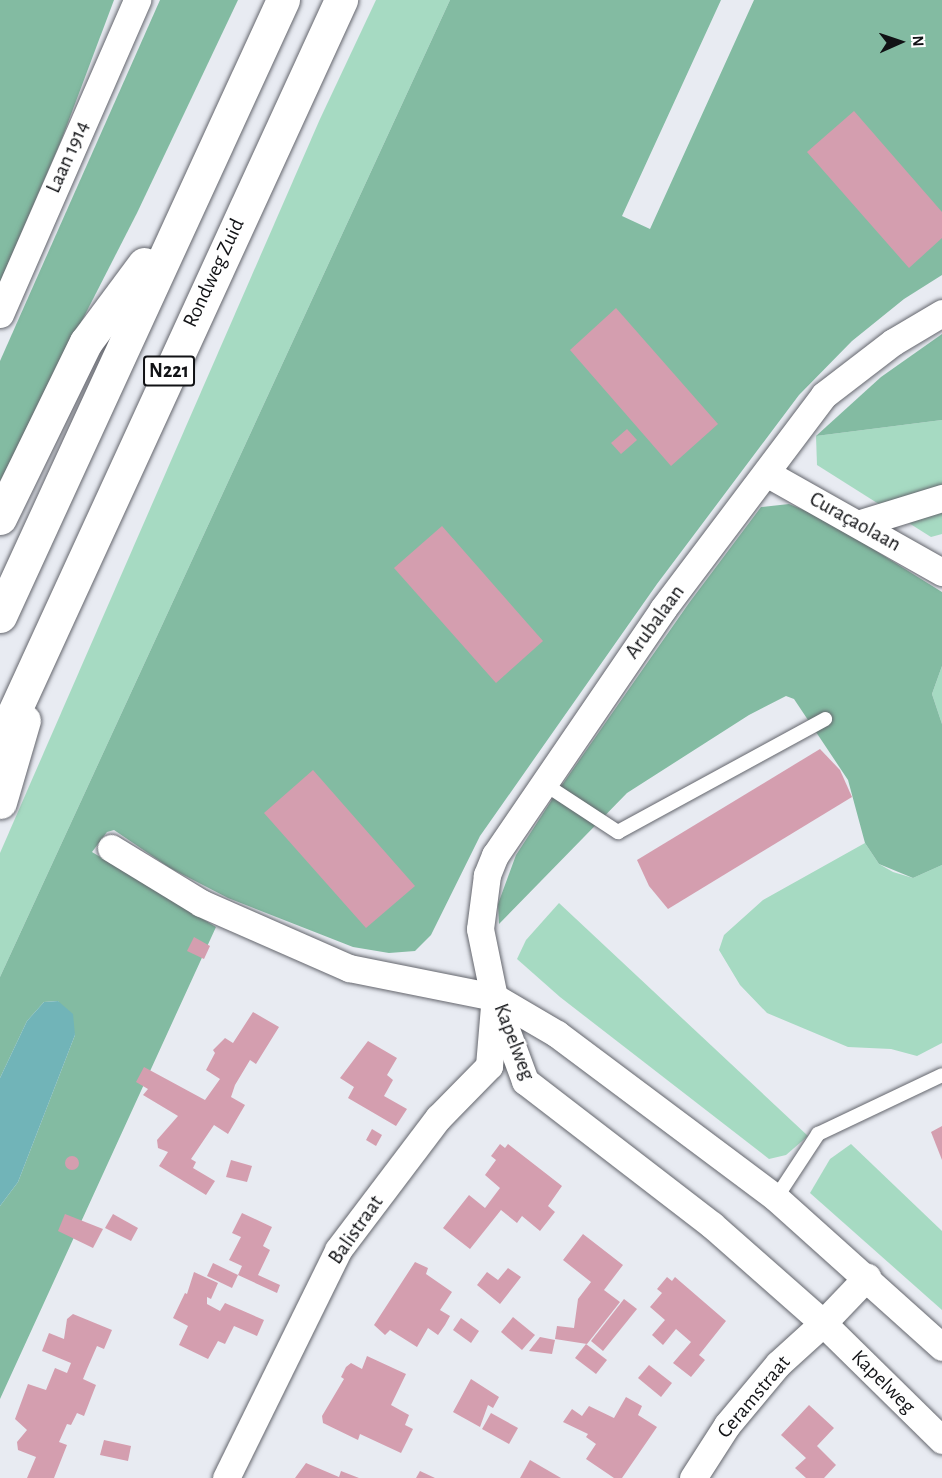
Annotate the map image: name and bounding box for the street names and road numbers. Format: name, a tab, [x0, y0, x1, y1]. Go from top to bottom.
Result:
street label: Laan 1914	[41, 117, 95, 197]
street label: Rondweg Zuid	[178, 215, 250, 331]
road number: N221	[142, 354, 196, 388]
street label: Curaçaolaan	[805, 487, 905, 557]
street label: Arubalaan	[620, 580, 690, 664]
street label: Kapelweg	[488, 1000, 540, 1084]
street label: Balistraat	[323, 1191, 389, 1269]
street label: Kapelweg	[846, 1345, 920, 1419]
street label: Ceramstraat	[712, 1351, 796, 1443]

